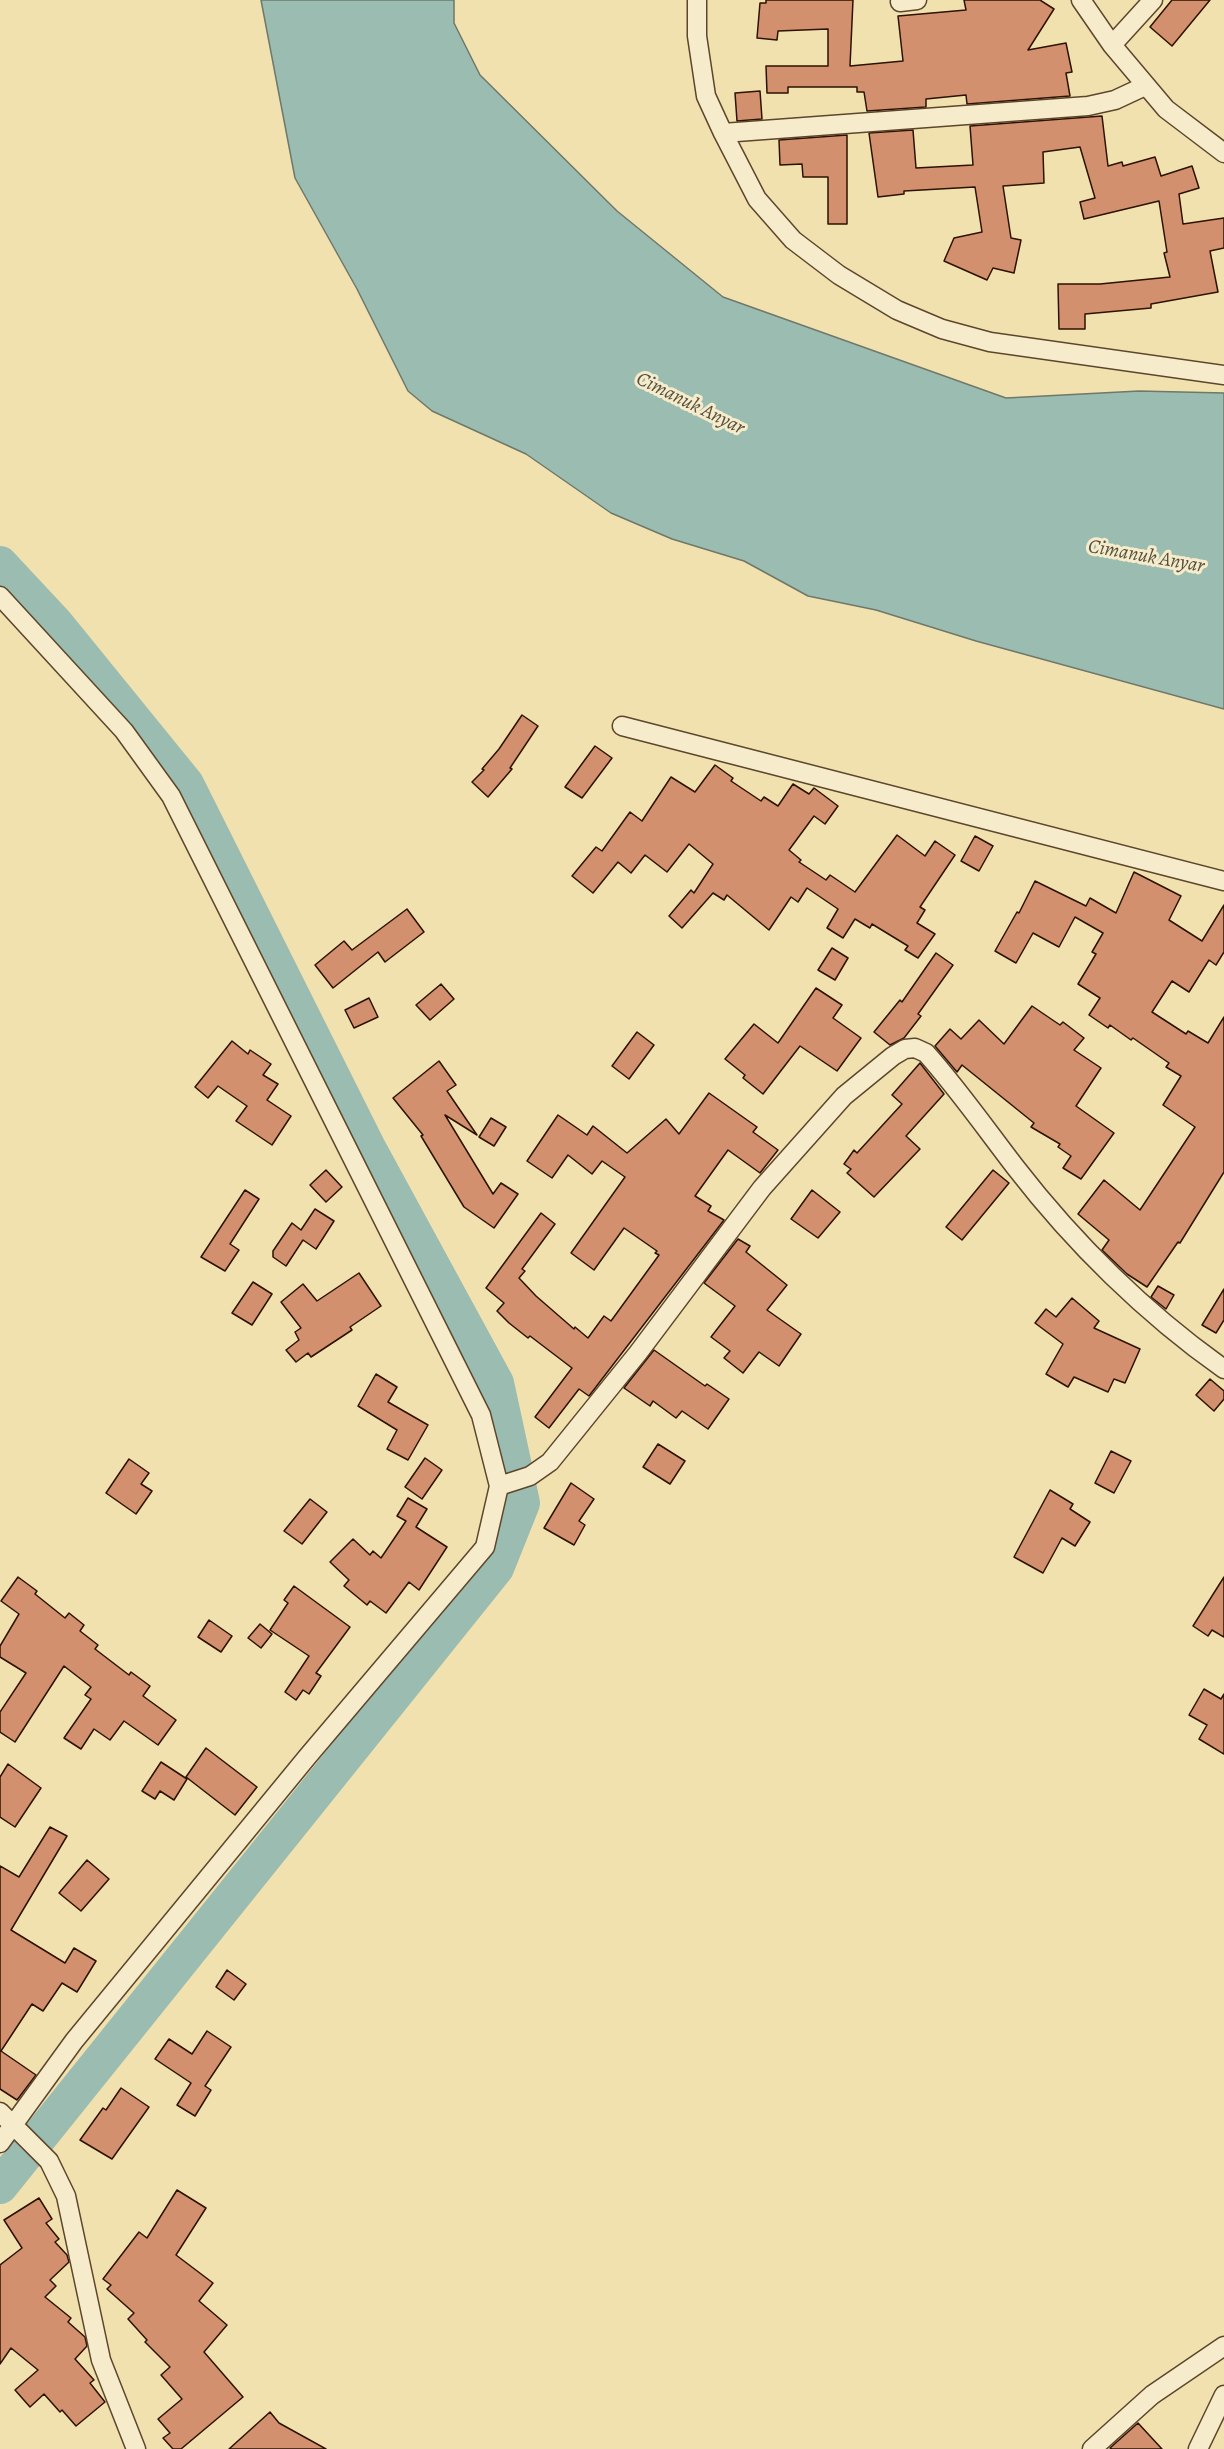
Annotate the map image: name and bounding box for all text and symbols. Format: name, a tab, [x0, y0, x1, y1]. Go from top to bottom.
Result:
water label: Cimanuk Anyar	[632, 367, 748, 441]
water label: Cimanuk Anyar	[1086, 535, 1206, 579]

